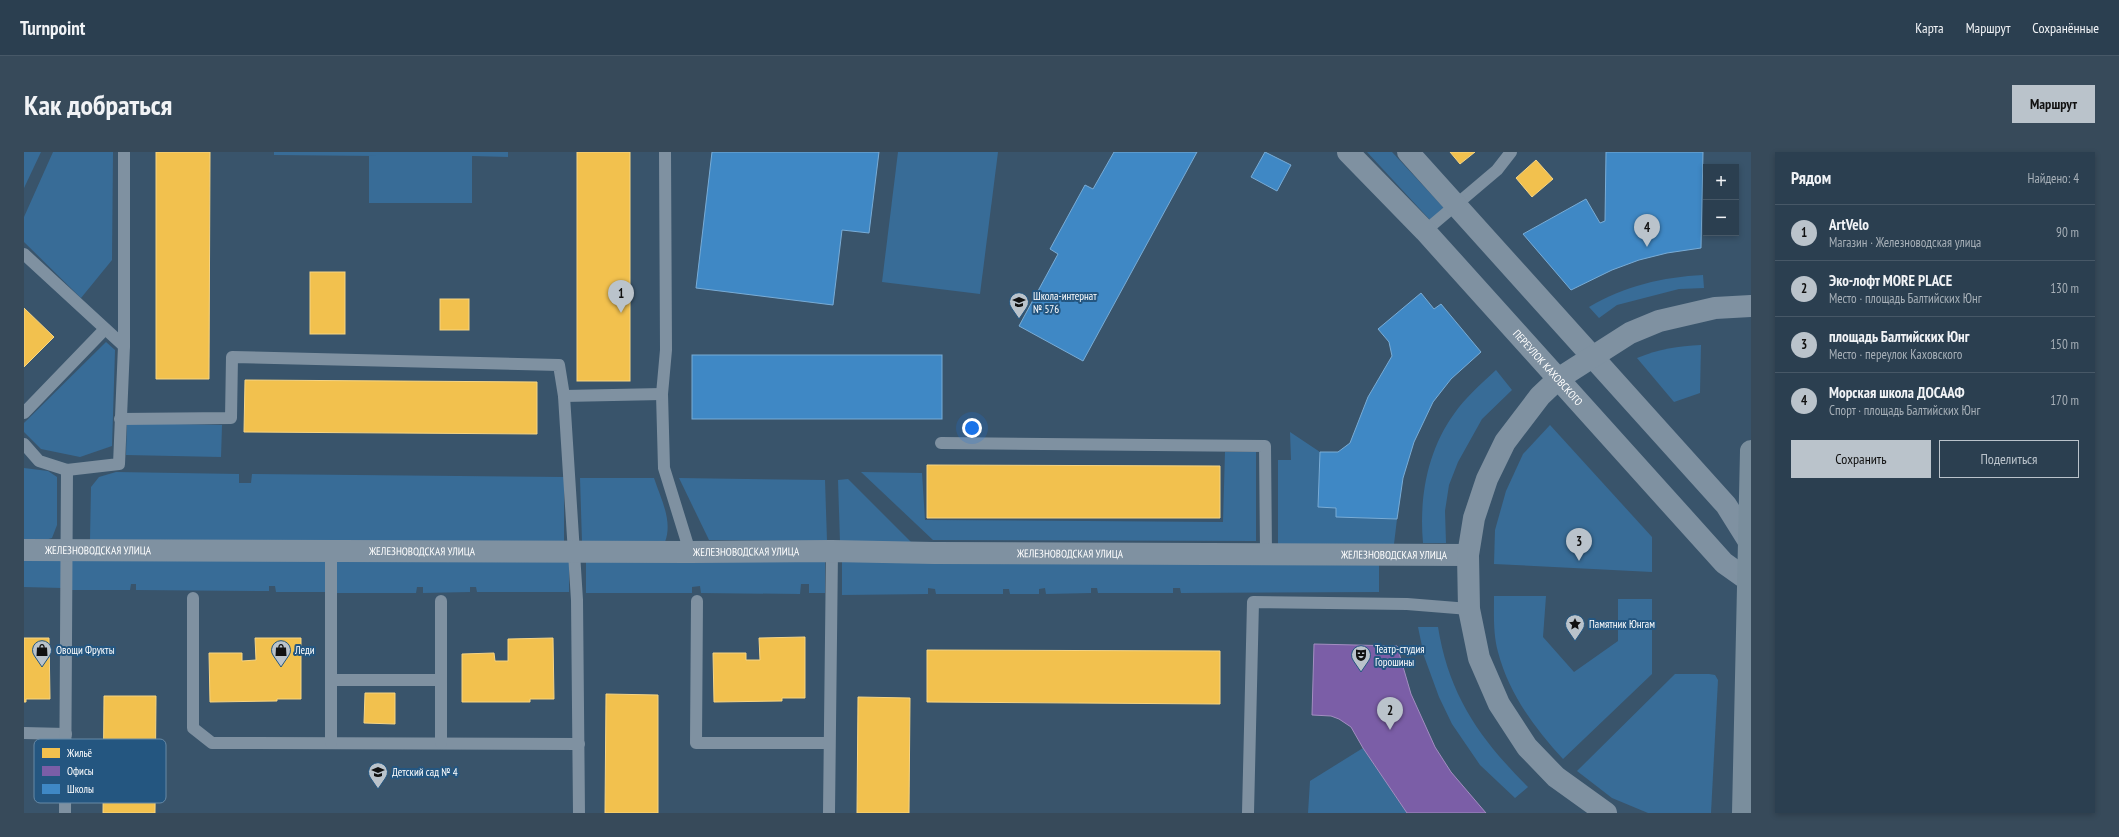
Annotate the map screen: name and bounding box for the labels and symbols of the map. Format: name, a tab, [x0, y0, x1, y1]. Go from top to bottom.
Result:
pin: 4	[1634, 214, 1660, 247]
pin: 1	[608, 280, 634, 313]
place label: Школа-интернат № 576	[1033, 289, 1097, 316]
school or university icon: Школа-интернат № 576	[1008, 291, 1030, 319]
street label: ПЕРЕУЛОК КАХОВСКОГО	[1510, 327, 1586, 408]
your location	[962, 418, 982, 438]
pin: 3	[1566, 528, 1592, 561]
street label: ЖЕЛЕЗНОВОДСКАЯ УЛИЦА	[44, 543, 152, 557]
street label: ЖЕЛЕЗНОВОДСКАЯ УЛИЦА	[368, 544, 476, 558]
street label: ЖЕЛЕЗНОВОДСКАЯ УЛИЦА	[692, 544, 800, 559]
street label: ЖЕЛЕЗНОВОДСКАЯ УЛИЦА	[1016, 546, 1124, 561]
street label: ЖЕЛЕЗНОВОДСКАЯ УЛИЦА	[1340, 548, 1448, 562]
place icon: Памятник Юнгам	[1564, 613, 1586, 641]
place label: Памятник Юнгам	[1589, 617, 1655, 631]
shop icon: Овощи Фрукты	[31, 639, 53, 667]
shop icon: Леди	[270, 639, 292, 667]
place label: Театр-студия Горошины	[1375, 642, 1424, 669]
place label: Овощи Фрукты	[56, 643, 115, 657]
place label: Леди	[294, 643, 315, 657]
theatre icon: Театр-студия Горошины	[1350, 644, 1372, 672]
pin: 2	[1377, 697, 1403, 730]
legend	[34, 739, 166, 803]
text: Жильё	[66, 746, 93, 760]
school or university icon: Детский сад № 4	[367, 761, 389, 789]
text: Офисы	[67, 764, 94, 778]
place label: Детский сад № 4	[392, 765, 458, 779]
text: Школы	[67, 782, 94, 796]

